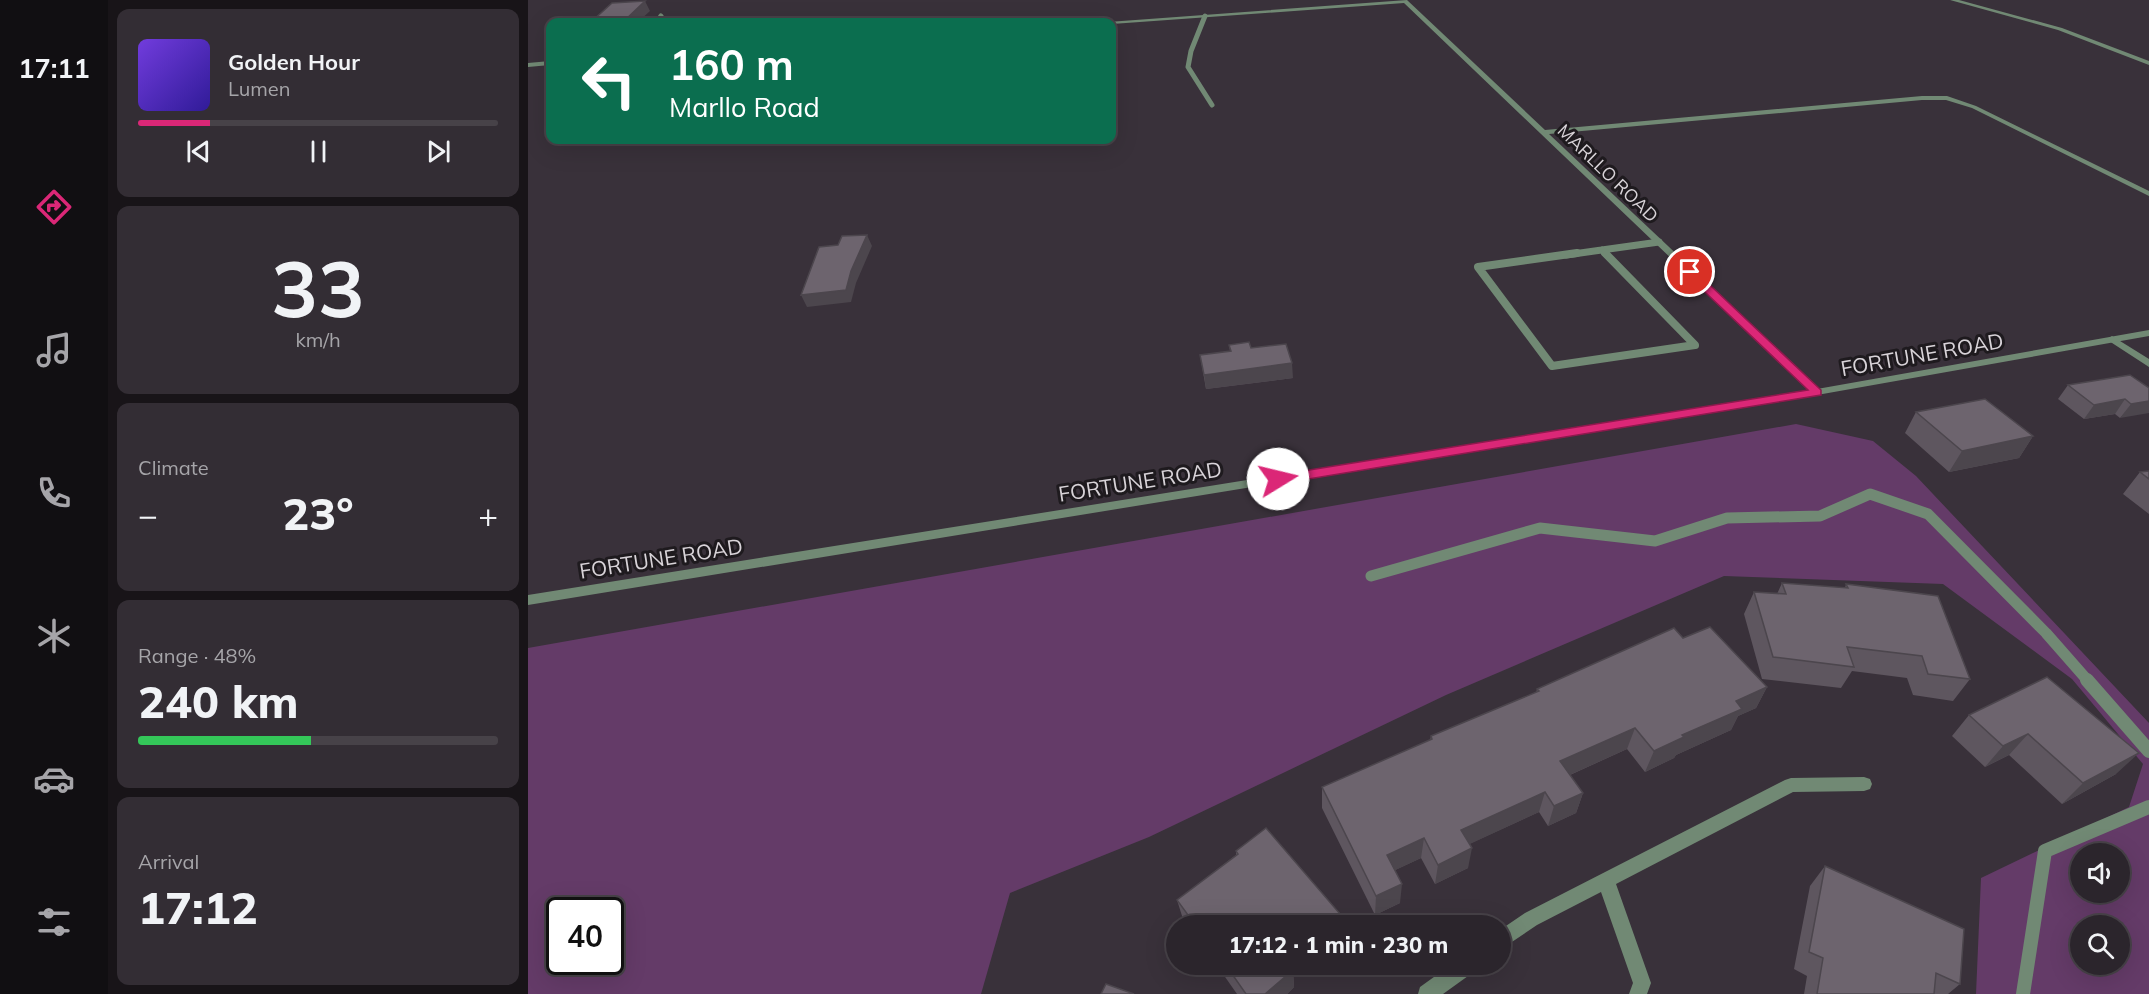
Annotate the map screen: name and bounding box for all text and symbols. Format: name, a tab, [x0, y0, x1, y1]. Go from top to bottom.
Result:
text: 160 m	[669, 38, 794, 91]
icon: left	[570, 42, 648, 120]
text: Golden Hour	[228, 48, 360, 76]
text: 17:11	[18, 51, 90, 85]
text: Lumen	[228, 76, 290, 101]
text: Marllo Road	[669, 90, 820, 124]
street label: MARLLO ROAD	[1553, 119, 1663, 227]
icon: previous	[182, 135, 215, 168]
icon: pause	[302, 135, 335, 168]
icon: next	[422, 135, 455, 168]
icon: directions	[33, 186, 75, 228]
text: 33	[271, 239, 365, 337]
pin	[1664, 246, 1715, 297]
icon: arrive	[1673, 255, 1706, 288]
text: km/h	[295, 327, 341, 352]
street label: FORTUNE ROAD	[1839, 327, 2005, 381]
icon: music	[33, 329, 75, 371]
position arrow	[1246, 447, 1310, 511]
text: Climate	[138, 455, 209, 480]
street label: FORTUNE ROAD	[1057, 455, 1223, 507]
icon: phone	[33, 472, 75, 514]
text: 23°	[282, 485, 354, 541]
text: −	[138, 494, 158, 535]
text: +	[478, 494, 498, 535]
street label: FORTUNE ROAD	[578, 532, 744, 584]
icon: climate	[33, 615, 75, 657]
text: Range · 48%	[138, 643, 256, 668]
text: 240 km	[138, 673, 299, 729]
icon: car	[33, 758, 75, 800]
map controls	[2070, 843, 2130, 975]
button: sound	[2070, 843, 2130, 903]
text: Arrival	[138, 849, 199, 874]
text: 17:12	[138, 879, 258, 935]
speed limit sign: 40	[546, 897, 624, 975]
icon: filters	[33, 901, 75, 943]
button: search	[2070, 915, 2130, 975]
text: 17:12 · 1 min · 230 m	[1229, 931, 1448, 959]

